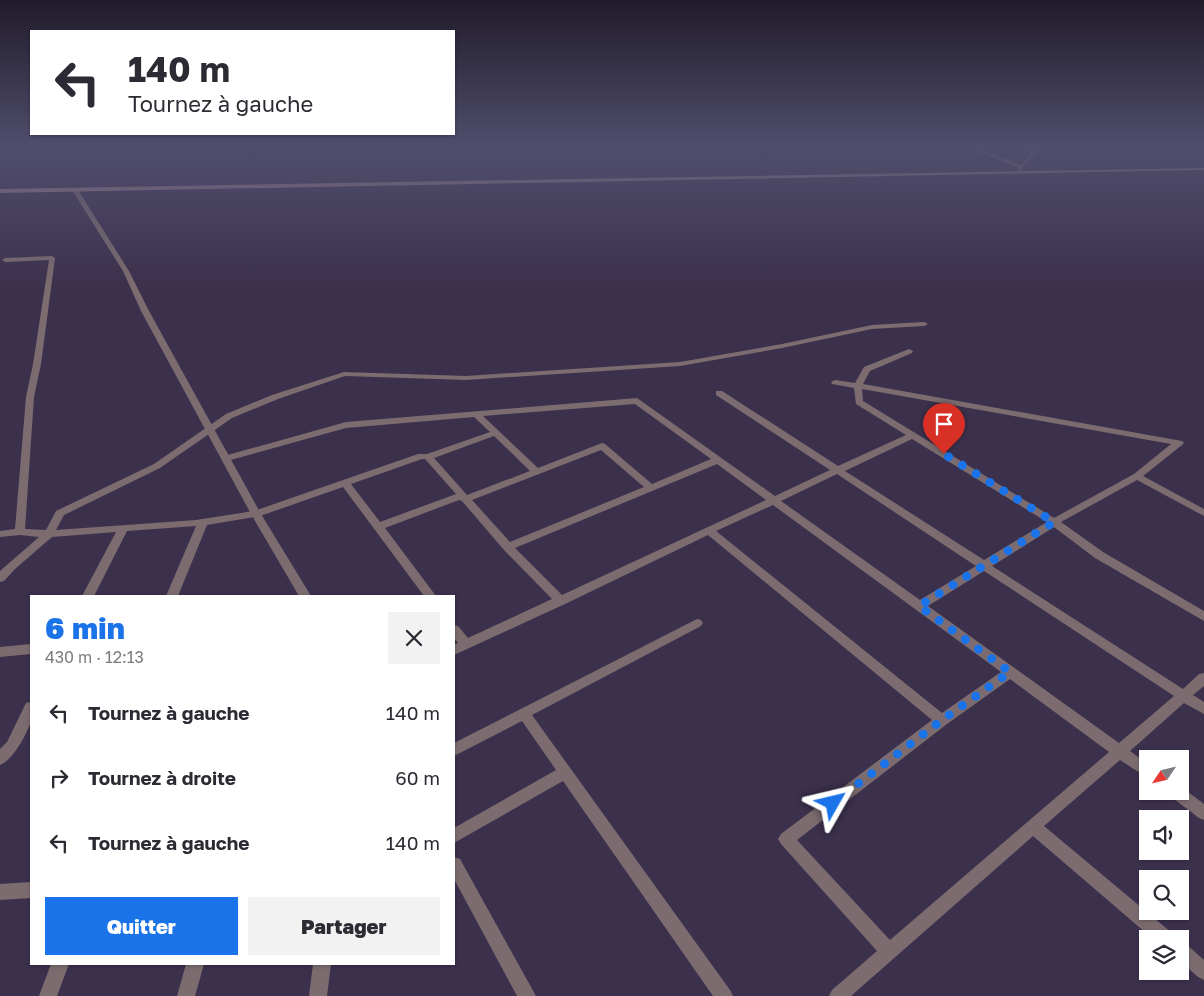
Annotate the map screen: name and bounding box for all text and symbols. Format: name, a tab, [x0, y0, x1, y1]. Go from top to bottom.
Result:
text: 140 m	[128, 48, 230, 90]
icon: left	[45, 50, 110, 115]
text: Tournez à gauche	[128, 90, 313, 117]
pin	[923, 403, 965, 454]
icon: arrive	[930, 410, 958, 438]
text: 6 min	[45, 610, 125, 646]
button: close	[388, 612, 440, 664]
text: 430 m · 12:13	[45, 647, 144, 667]
icon: left	[45, 699, 73, 727]
text: Tournez à gauche	[88, 701, 249, 724]
text: 140 m	[386, 701, 440, 724]
north arrow	[1139, 750, 1189, 800]
map controls	[1139, 750, 1189, 980]
icon: right	[45, 764, 73, 792]
text: Tournez à droite	[88, 766, 236, 789]
text: 60 m	[395, 766, 440, 789]
position arrow	[806, 776, 858, 828]
button: sound	[1139, 810, 1189, 860]
icon: left	[45, 829, 73, 857]
text: Tournez à gauche	[88, 831, 249, 854]
text: 140 m	[386, 831, 440, 854]
button: search	[1139, 870, 1189, 920]
button: Quitter	[45, 897, 238, 955]
button: Partager	[248, 897, 440, 955]
button: layers	[1139, 930, 1189, 980]

